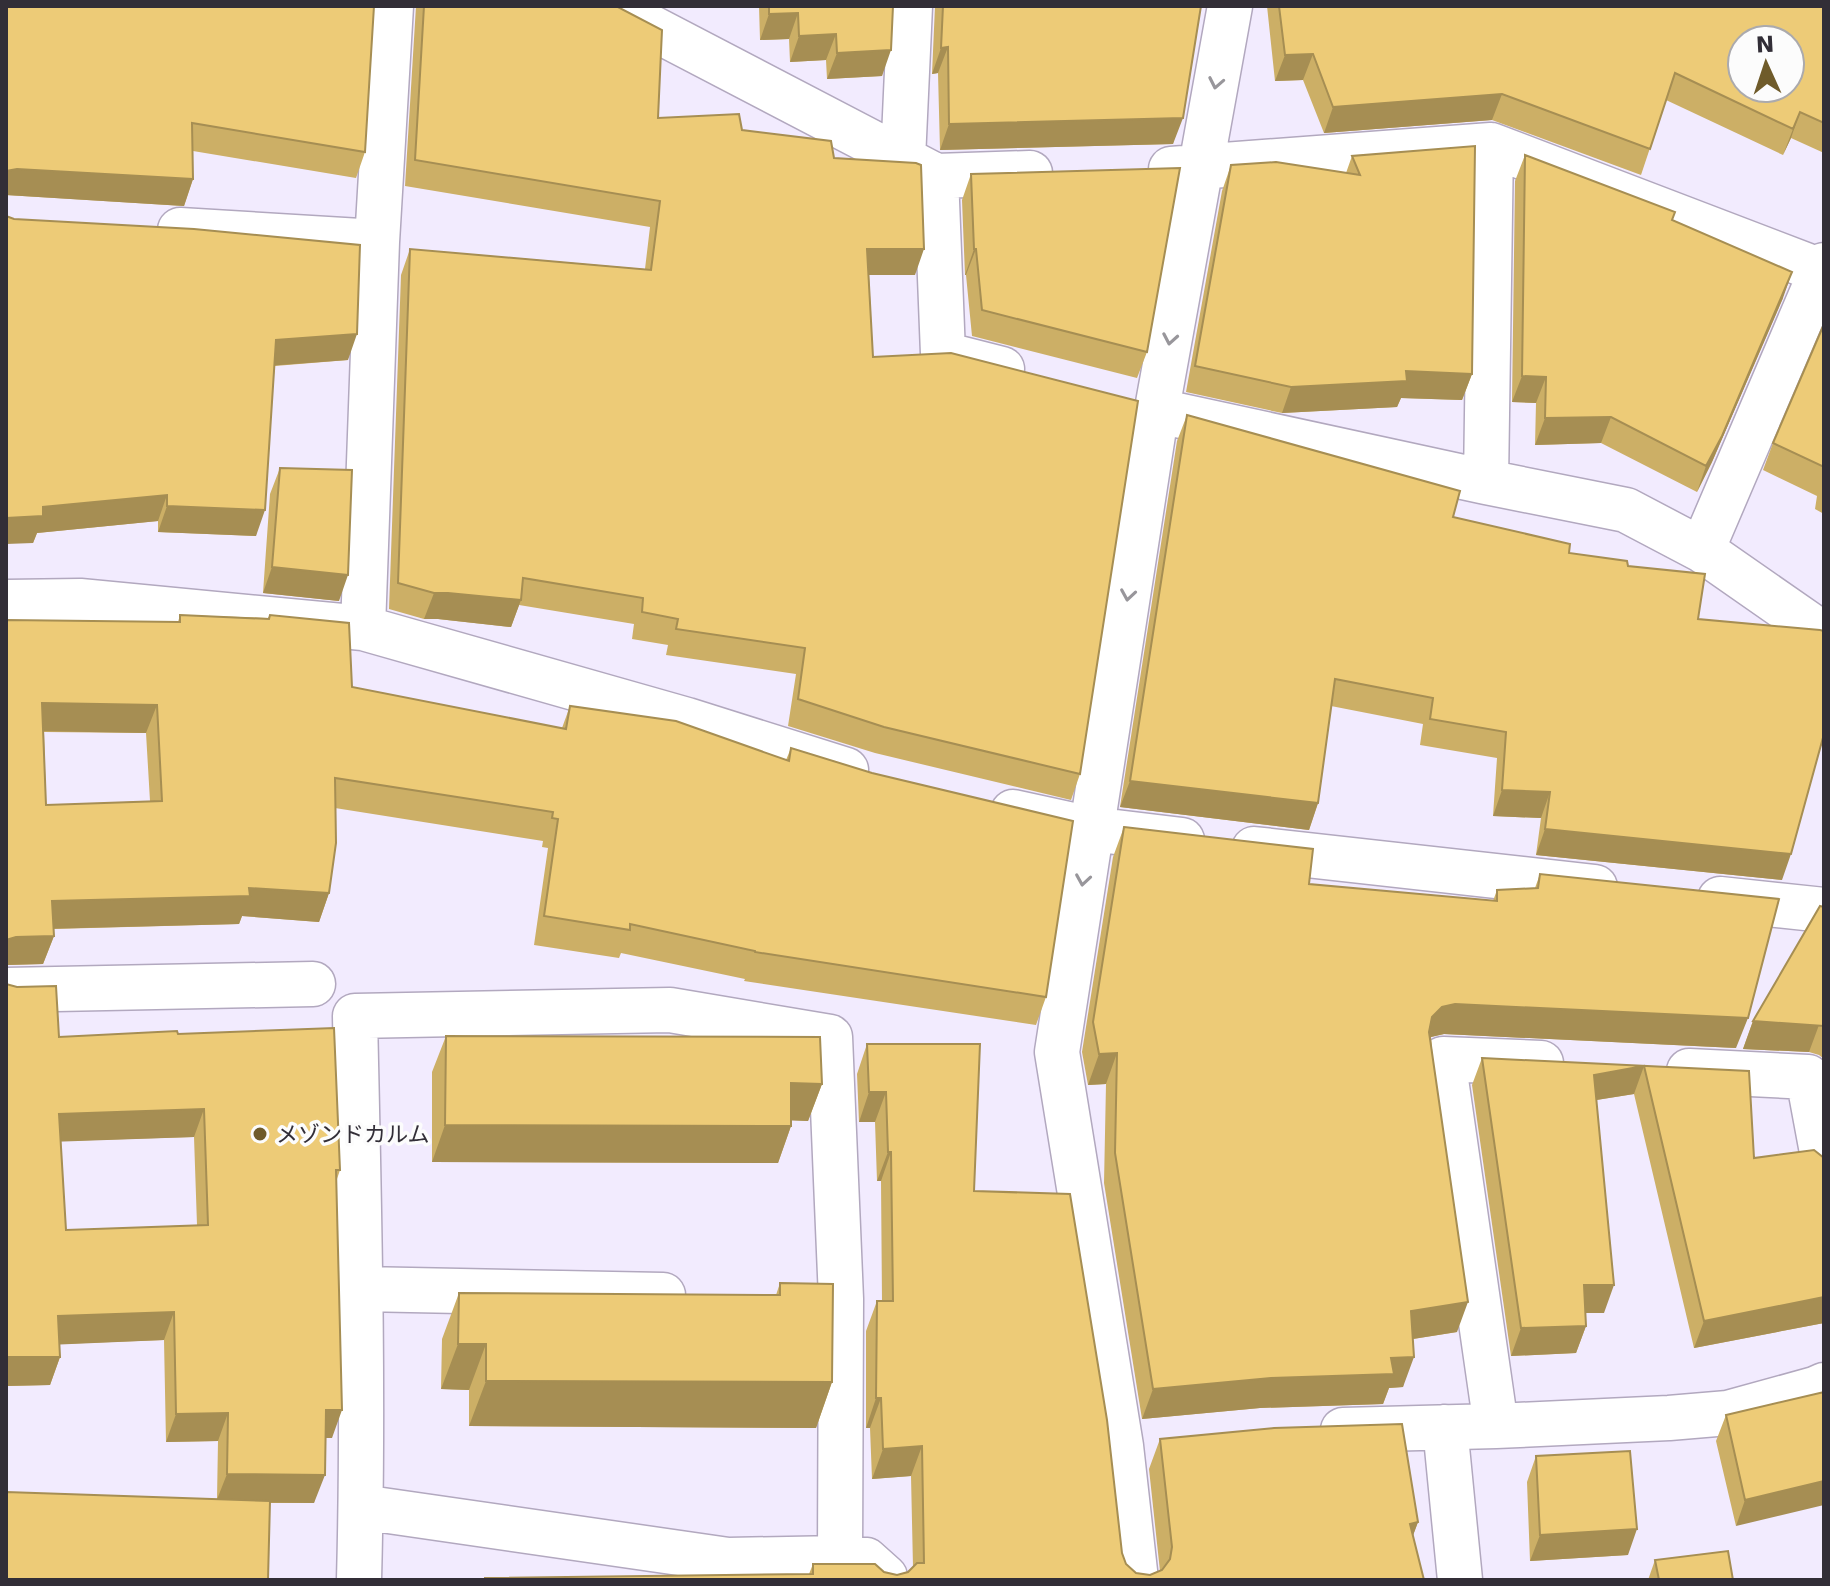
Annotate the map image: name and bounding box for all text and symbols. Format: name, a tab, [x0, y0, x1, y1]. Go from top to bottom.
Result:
north arrow	[1726, 24, 1806, 104]
text: N	[1755, 32, 1775, 57]
one-way arrow	[1209, 76, 1226, 89]
one-way arrow	[1162, 332, 1179, 345]
one-way arrow	[1120, 588, 1137, 602]
one-way arrow	[1075, 873, 1092, 886]
place label: メゾンドカルム	[276, 1122, 430, 1147]
marker: メゾンドカルム	[251, 1125, 269, 1143]

